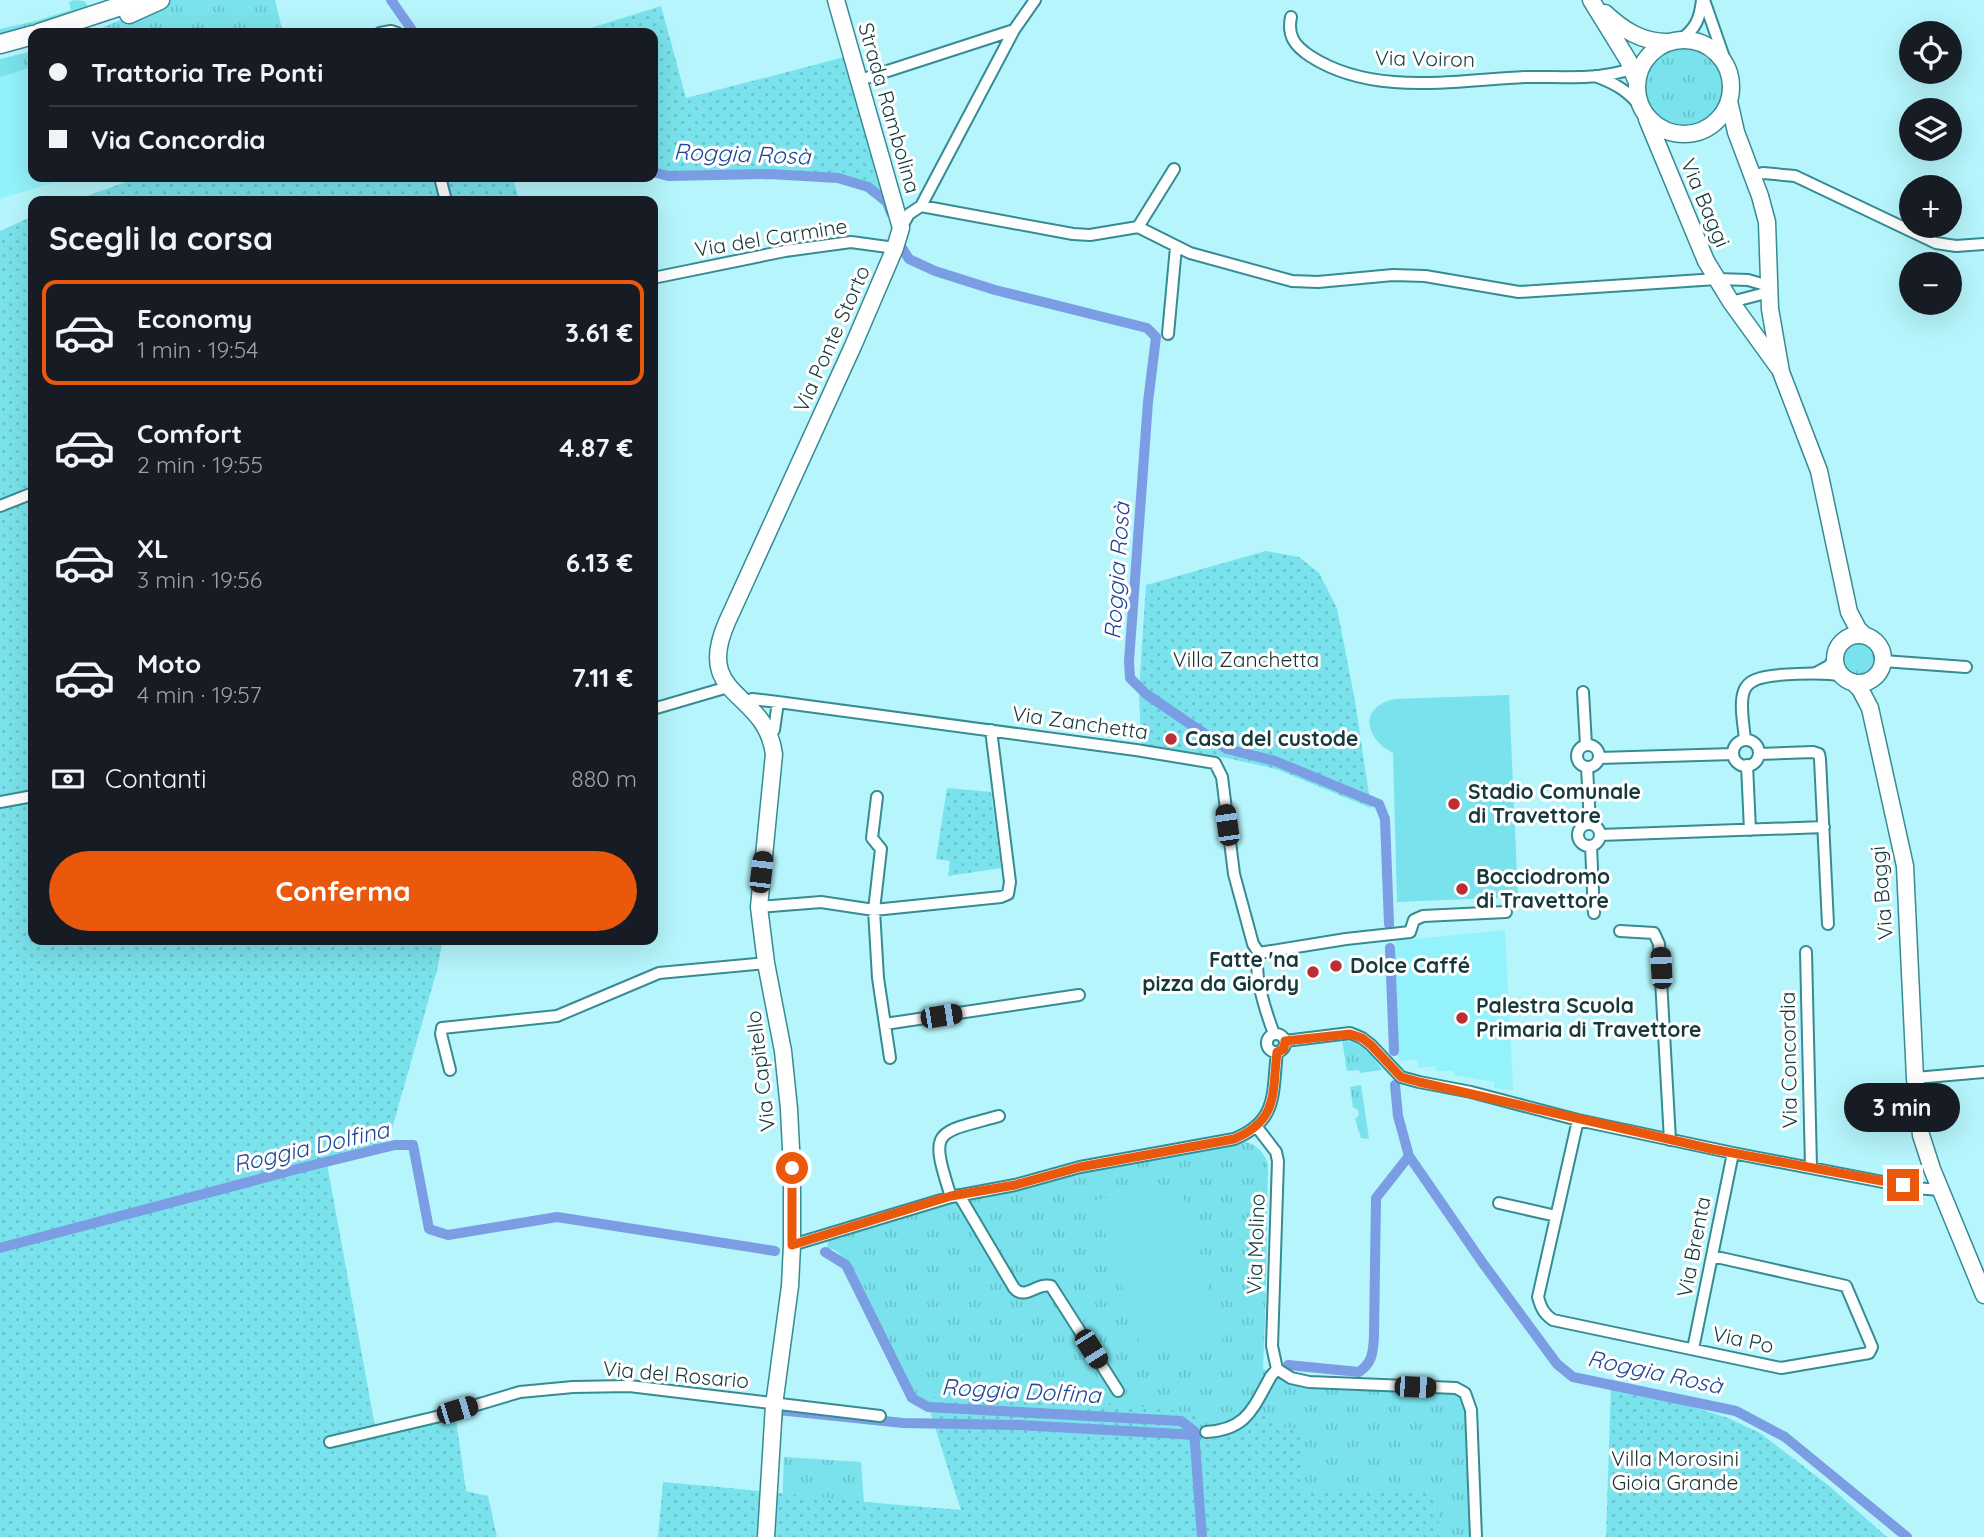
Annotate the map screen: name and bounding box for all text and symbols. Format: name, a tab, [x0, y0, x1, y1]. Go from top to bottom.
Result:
street label: Strada Rambolina	[853, 19, 927, 196]
map controls	[1899, 21, 1962, 315]
button: locate	[1899, 21, 1962, 84]
street label: Via Voiron	[1375, 44, 1475, 72]
text: Trattoria Tre Ponti	[91, 56, 323, 89]
button: layers	[1899, 98, 1962, 161]
text: Via Concordia	[91, 123, 266, 156]
water label: Roggia Rosà	[673, 137, 812, 170]
street label: Via Baggi	[1676, 154, 1736, 251]
button: +	[1899, 175, 1962, 238]
street label: Via del Carmine	[693, 212, 849, 262]
text: Scegli la corsa	[49, 218, 273, 258]
button: −	[1899, 252, 1962, 315]
street label: Via Ponte Storto	[787, 261, 875, 416]
icon: car	[53, 301, 116, 364]
text: Economy	[137, 302, 252, 335]
text: 3.61 €	[565, 316, 633, 349]
text: 1 min · 19:54	[137, 335, 258, 364]
icon: car	[53, 416, 116, 479]
text: Comfort	[137, 417, 242, 450]
text: 4.87 €	[559, 431, 633, 464]
text: 2 min · 19:55	[137, 450, 263, 479]
water label: Roggia Rosà	[1097, 501, 1136, 640]
icon: car	[53, 531, 116, 594]
text: XL	[137, 532, 169, 565]
text: 6.13 €	[566, 546, 633, 579]
text: 3 min · 19:56	[137, 565, 262, 594]
icon: car	[53, 646, 116, 709]
park label: Villa Zanchetta	[1173, 646, 1319, 672]
text: Moto	[137, 647, 201, 680]
text: 7.11 €	[572, 661, 633, 694]
text: 4 min · 19:57	[137, 680, 262, 709]
street label: Via Zanchetta	[1011, 700, 1150, 744]
place label: Casa del custode	[1185, 725, 1358, 751]
marker: Casa del custode	[1163, 731, 1179, 747]
icon: cash	[49, 760, 87, 798]
text: Contanti	[105, 762, 207, 795]
text: 880 m	[571, 764, 637, 793]
place label: Stadio Comunale di Travettore	[1468, 778, 1641, 828]
marker: Stadio Comunale di Travettore	[1446, 796, 1462, 812]
car	[1214, 803, 1241, 847]
street label: Via Baggi	[1864, 845, 1898, 941]
car	[749, 850, 774, 894]
button: Conferma	[49, 851, 637, 931]
place label: Bocciodromo di Travettore	[1476, 863, 1610, 913]
marker: Bocciodromo di Travettore	[1454, 881, 1470, 897]
place label: Fatte 'na pizza da Giordy	[1142, 946, 1299, 996]
car	[1650, 946, 1673, 990]
place label: Dolce Caffé	[1350, 952, 1470, 978]
marker: Dolce Caffé	[1328, 958, 1344, 974]
marker: Fatte 'na pizza da Giordy	[1305, 964, 1321, 980]
place label: Palestra Scuola Primaria di Travettore	[1476, 992, 1701, 1042]
street label: Via Concordia	[1774, 992, 1802, 1129]
car	[919, 1002, 964, 1030]
street label: Via Capitello	[740, 1009, 780, 1133]
marker: Palestra Scuola Primaria di Travettore	[1454, 1010, 1470, 1026]
callout: 3 min	[1845, 1084, 1961, 1132]
text: 3 min	[1872, 1093, 1932, 1122]
water label: Roggia Dolfina	[230, 1114, 393, 1179]
route start	[776, 1152, 808, 1184]
route end	[1887, 1169, 1919, 1201]
street label: Via Molino	[1240, 1193, 1270, 1295]
street label: Via Brenta	[1671, 1194, 1716, 1299]
street label: Via Po	[1710, 1320, 1776, 1358]
car	[1071, 1326, 1112, 1372]
water label: Roggia Rosà	[1585, 1343, 1726, 1400]
street label: Via del Rosario	[602, 1355, 750, 1393]
water label: Roggia Dolfina	[941, 1372, 1102, 1409]
car	[1394, 1376, 1437, 1398]
car	[434, 1394, 481, 1426]
park label: Villa Morosini Gioia Grande	[1611, 1445, 1739, 1495]

